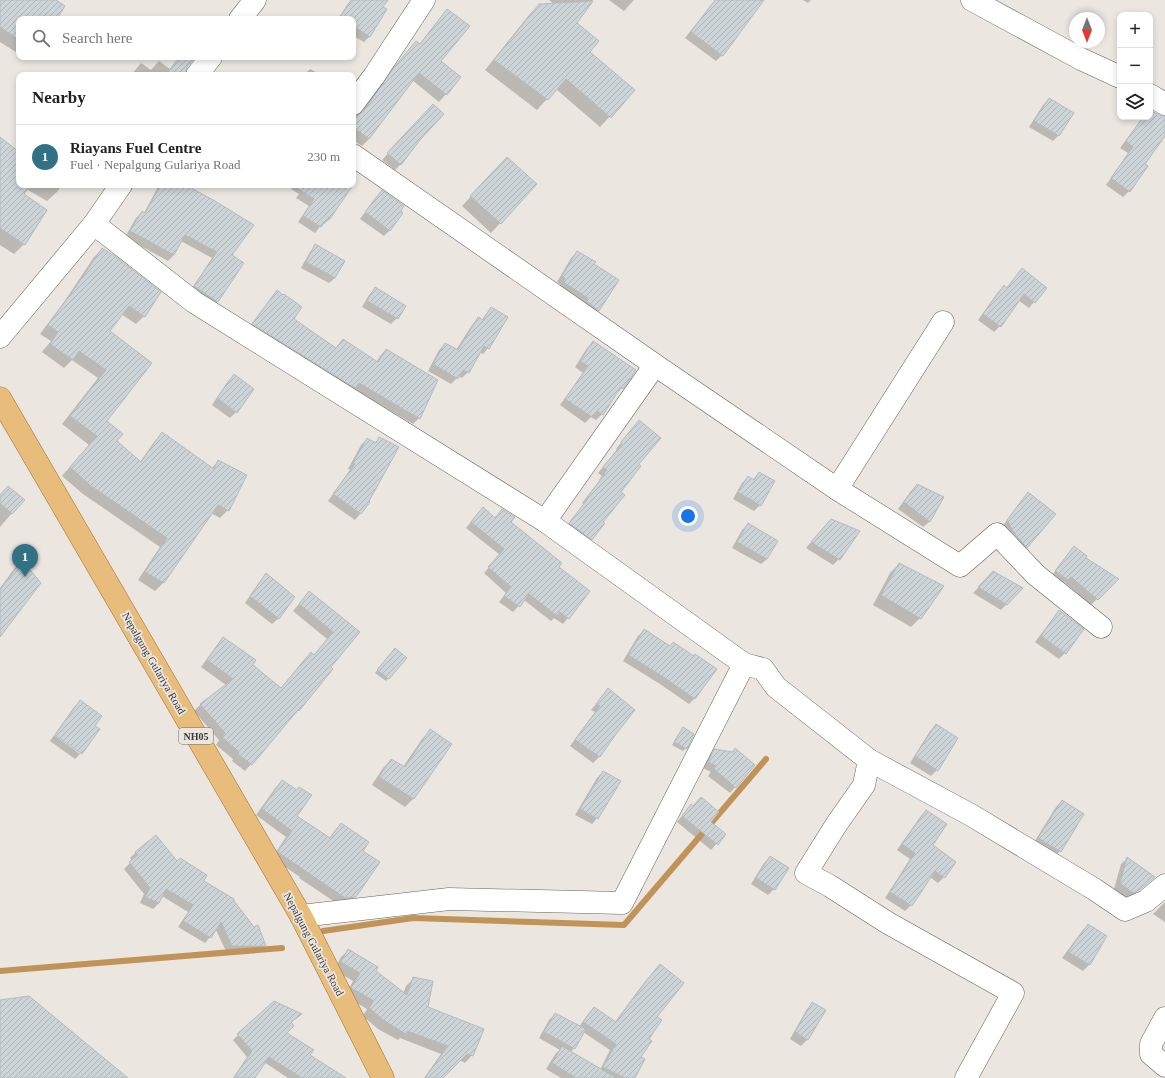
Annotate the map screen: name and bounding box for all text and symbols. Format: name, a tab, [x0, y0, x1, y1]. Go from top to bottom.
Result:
north arrow	[1069, 12, 1105, 48]
map controls	[1117, 12, 1153, 120]
button: +	[1117, 12, 1153, 48]
search box	[16, 16, 356, 60]
icon: search	[30, 27, 52, 49]
text: Search here	[62, 30, 132, 46]
button: −	[1117, 48, 1153, 84]
button: layers	[1117, 84, 1153, 120]
text: Nearby	[32, 88, 86, 107]
text: Riayans Fuel Centre	[70, 140, 201, 156]
text: 1	[42, 149, 48, 164]
text: 230 m	[307, 149, 340, 164]
text: Fuel · Nepalgung Gulariya Road	[70, 157, 240, 172]
your location	[678, 506, 698, 526]
pin: 1	[12, 544, 38, 577]
street label: Nepalgung Gulariya Road	[120, 610, 188, 716]
road number: NH05	[179, 728, 213, 744]
street label: Nepalgung Gulariya Road	[282, 890, 347, 998]

